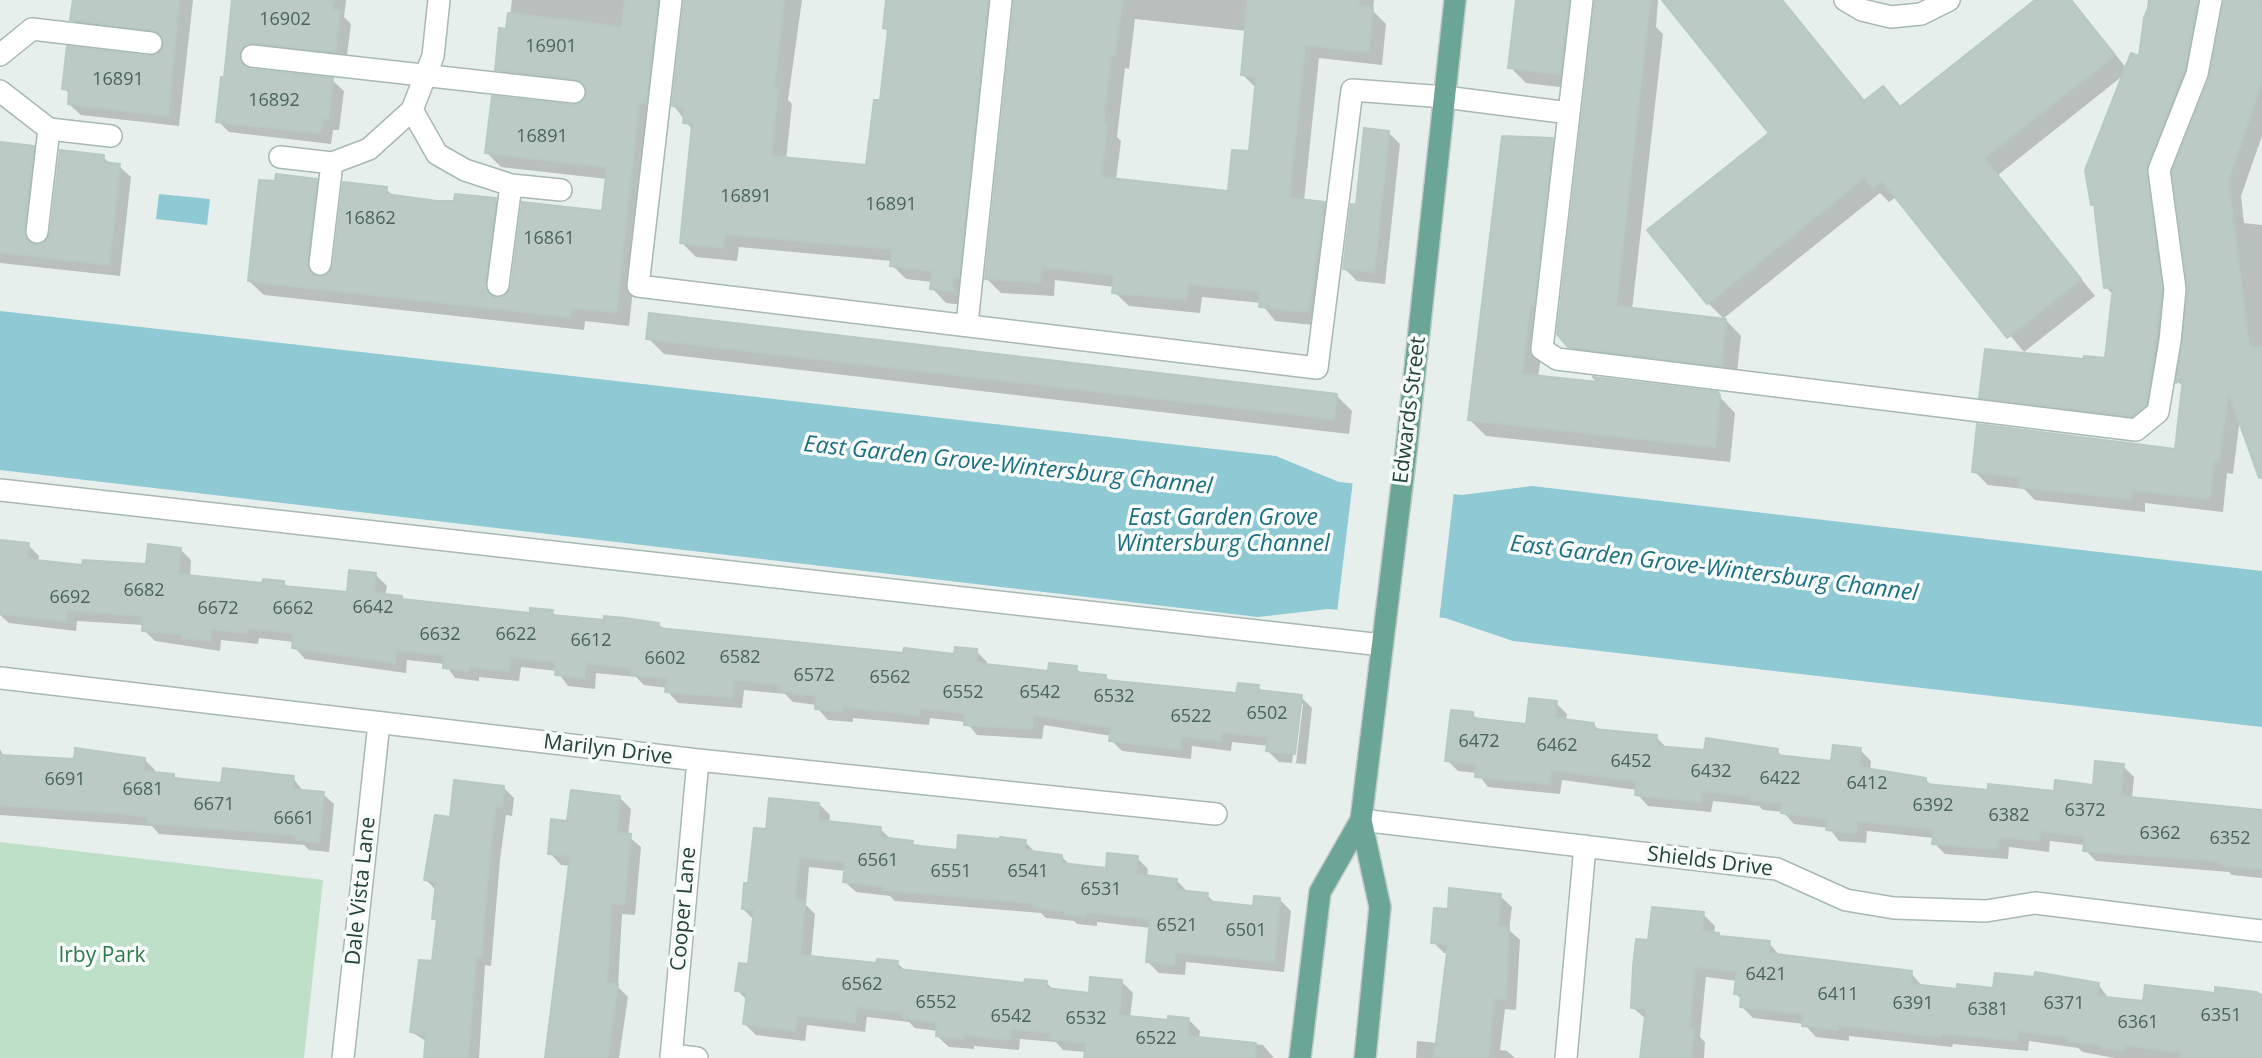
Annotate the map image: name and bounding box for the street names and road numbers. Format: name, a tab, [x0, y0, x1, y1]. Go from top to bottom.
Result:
street label: Edwards Street	[1388, 335, 1432, 485]
street label: Marilyn Drive	[542, 730, 674, 770]
street label: Dale Vista Lane	[341, 815, 381, 967]
street label: Shields Drive	[1646, 842, 1774, 882]
street label: Cooper Lane	[666, 846, 702, 972]

